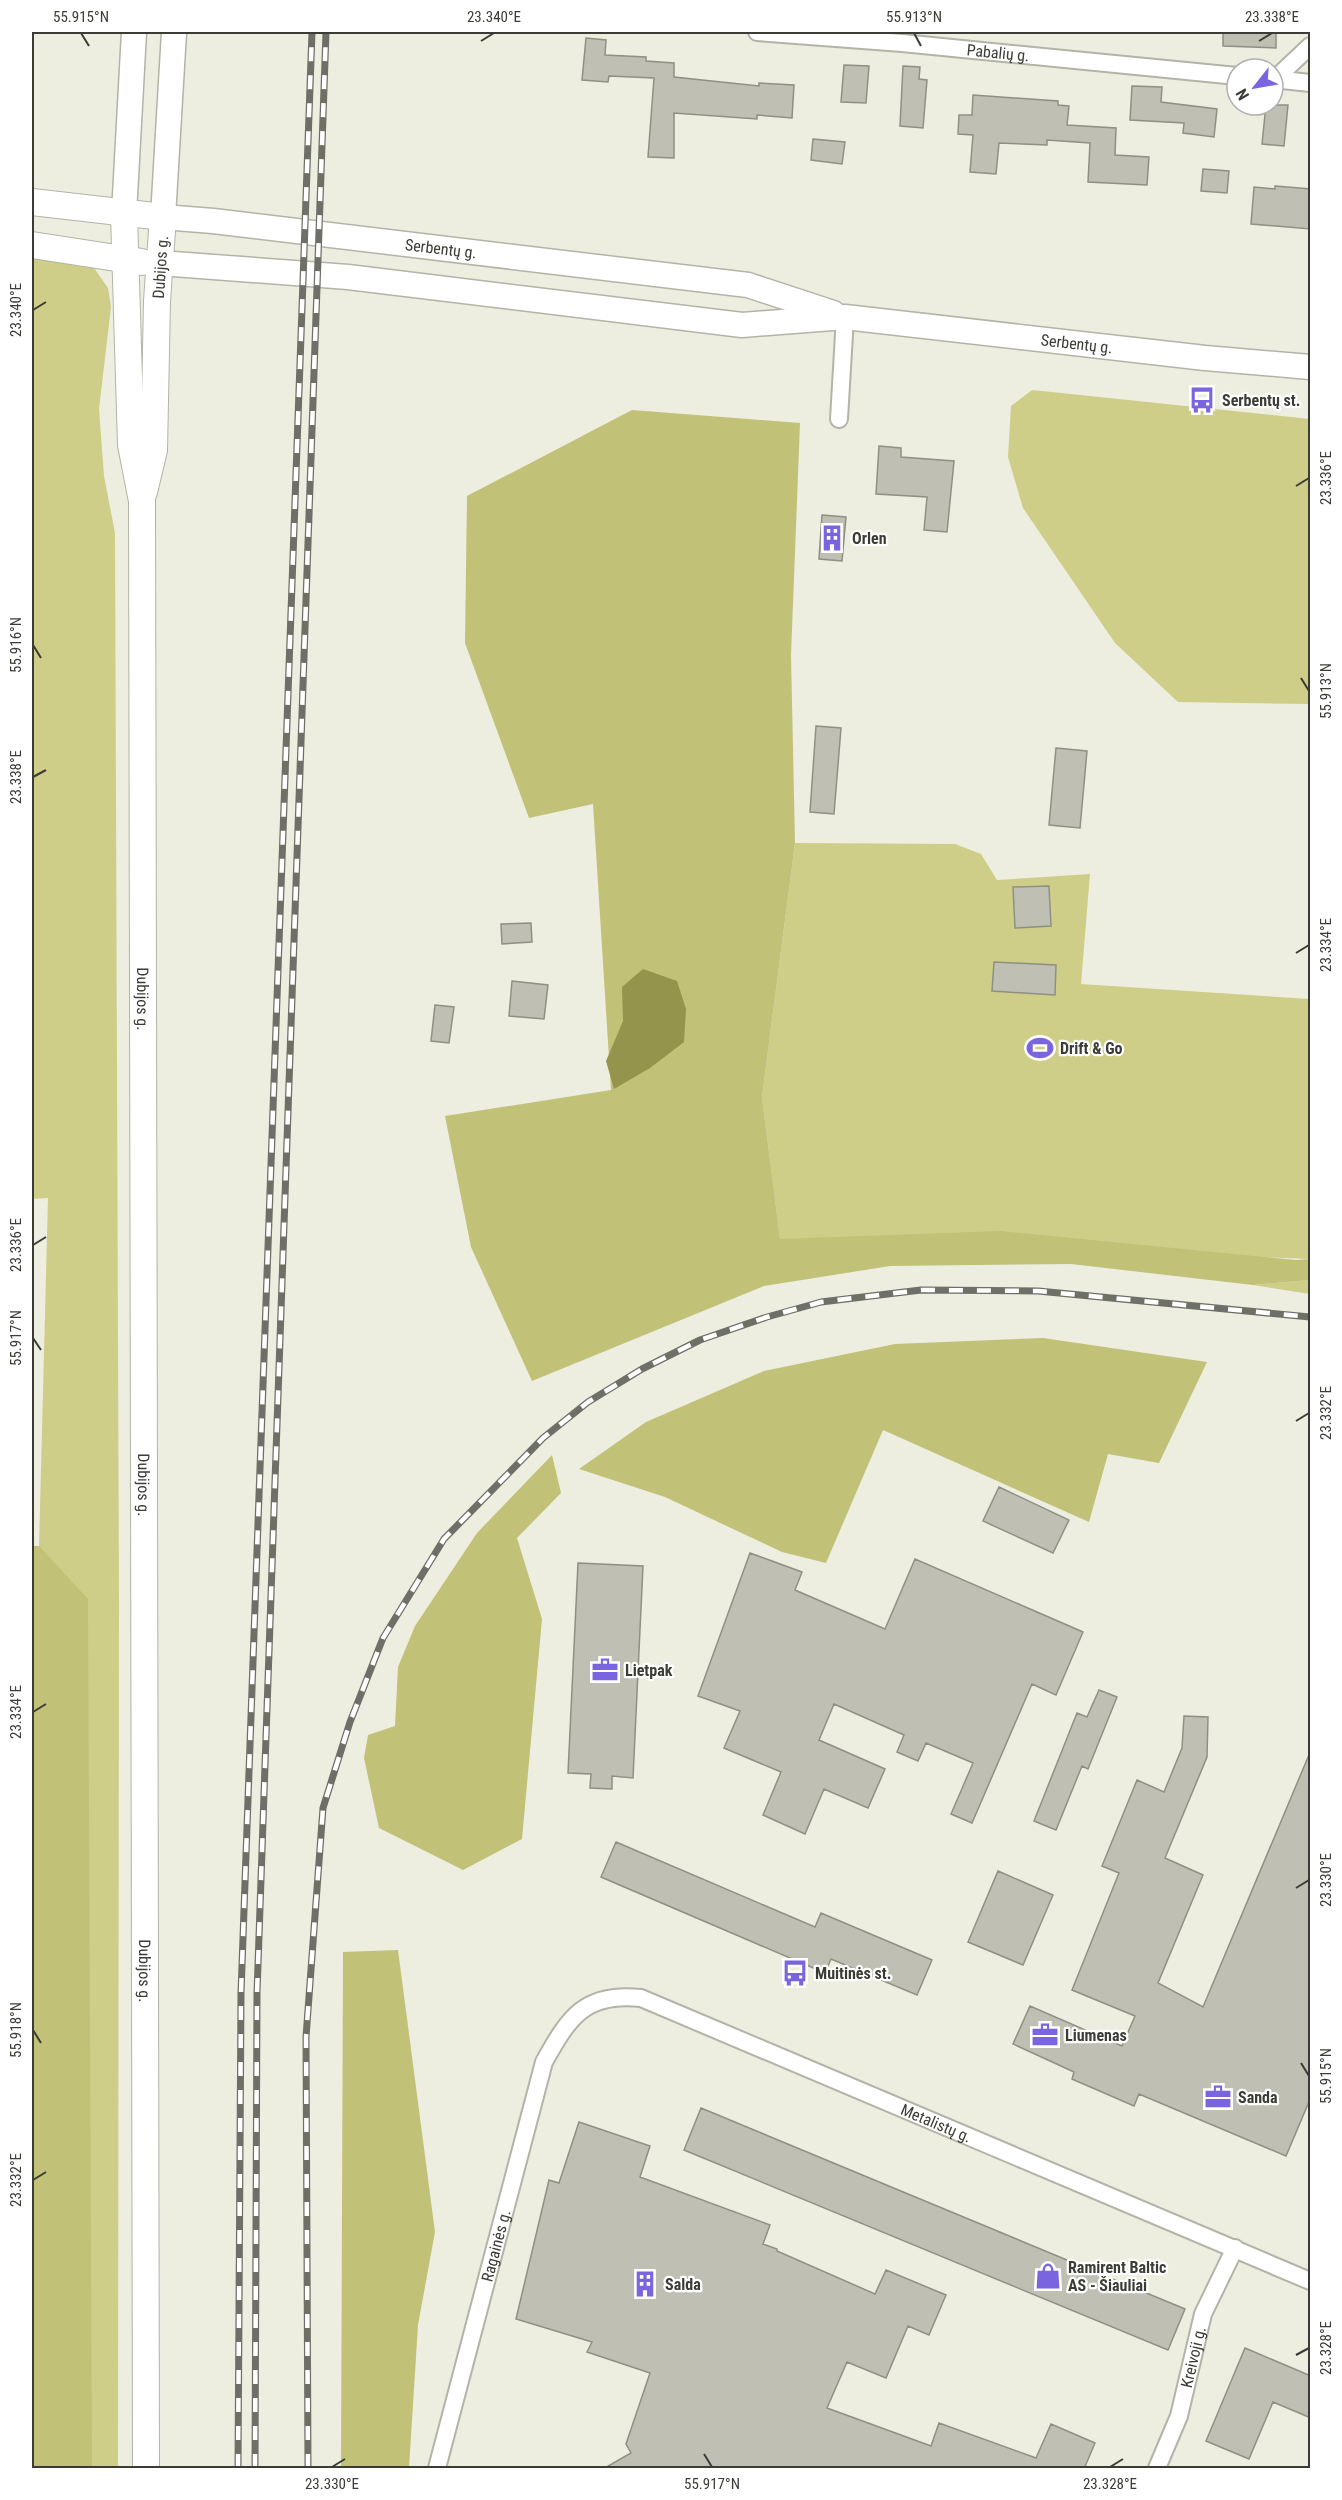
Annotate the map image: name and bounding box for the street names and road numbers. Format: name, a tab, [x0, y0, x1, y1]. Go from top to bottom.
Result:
street label: Pabalių g.	[966, 40, 1030, 66]
street label: Dubijos g.	[149, 235, 172, 299]
street label: Serbentų g.	[404, 235, 478, 262]
street label: Serbentų g.	[1040, 330, 1114, 357]
street label: Dubijos g.	[133, 967, 152, 1030]
street label: Dubijos g.	[134, 1453, 153, 1516]
street label: Dubijos g.	[135, 1939, 154, 2002]
street label: Metalistų g.	[898, 2100, 974, 2147]
street label: Ragainės g.	[478, 2208, 515, 2284]
street label: Kreivoji g.	[1177, 2325, 1210, 2390]

